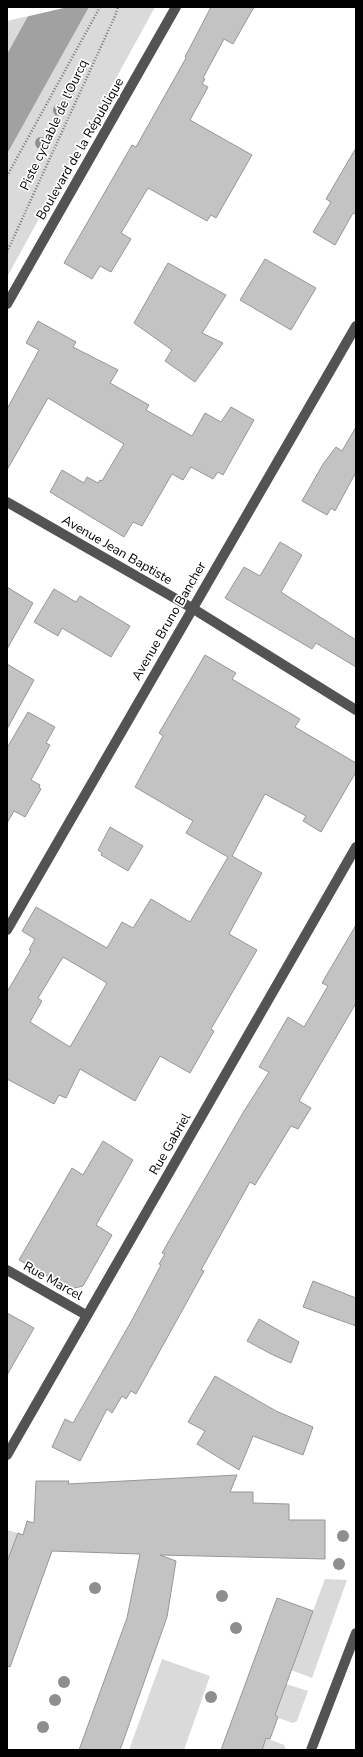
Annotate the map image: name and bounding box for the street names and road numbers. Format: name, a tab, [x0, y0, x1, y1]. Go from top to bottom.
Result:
street label: Piste cyclable de l'Ourcq	[16, 57, 92, 193]
street label: Boulevard de la République	[32, 75, 128, 223]
street label: Avenue Jean Baptiste	[59, 511, 176, 589]
street label: Avenue Bruno Bancher	[128, 558, 211, 684]
street label: Rue Gabriel	[145, 1110, 195, 1178]
street label: Rue Marcel	[20, 1257, 86, 1305]

